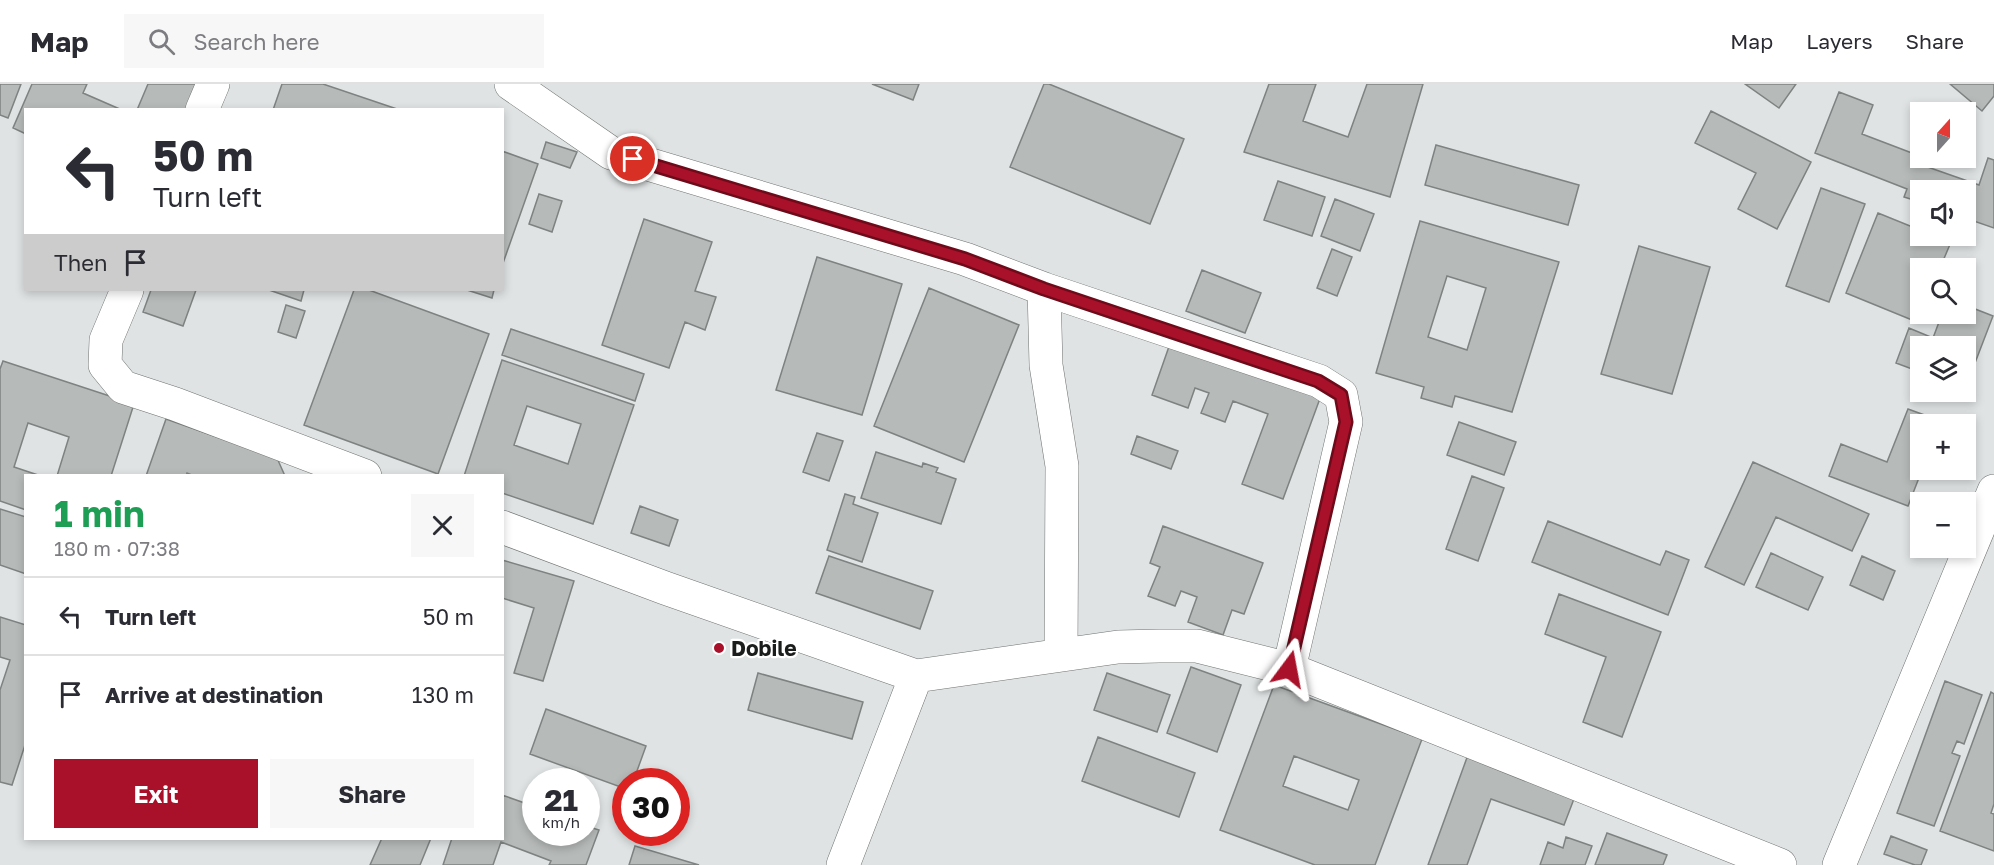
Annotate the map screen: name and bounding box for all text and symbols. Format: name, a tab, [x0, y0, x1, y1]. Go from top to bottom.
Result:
search box	[124, 14, 544, 68]
text: Map	[30, 25, 88, 58]
icon: search	[145, 25, 178, 58]
text: Search here	[193, 28, 319, 55]
text: Map	[1730, 28, 1773, 54]
text: Layers	[1806, 28, 1873, 54]
text: Share	[1906, 28, 1964, 54]
north arrow	[1910, 102, 1976, 168]
map controls	[1910, 102, 1976, 558]
text: 50 m	[153, 130, 253, 180]
icon: left	[54, 132, 132, 210]
pin	[607, 133, 658, 184]
icon: arrive	[616, 142, 649, 175]
button: sound	[1910, 180, 1976, 246]
text: Turn left	[153, 181, 262, 213]
icon: arrive	[119, 246, 152, 279]
text: Then	[54, 249, 107, 276]
button: search	[1910, 258, 1976, 324]
button: layers	[1910, 336, 1976, 402]
button: +	[1910, 414, 1976, 480]
text: 1 min	[54, 492, 145, 535]
button: −	[1910, 492, 1976, 558]
button: close	[411, 494, 474, 557]
text: 180 m · 07:38	[54, 536, 180, 560]
icon: left	[54, 600, 87, 633]
text: Turn left	[105, 603, 196, 630]
text: 50 m	[423, 603, 474, 630]
place label: Dobile	[731, 635, 797, 661]
position arrow	[1257, 637, 1321, 701]
marker: Dobile	[712, 641, 726, 655]
icon: arrive	[54, 678, 87, 711]
text: Arrive at destination	[105, 681, 323, 708]
text: 130 m	[412, 681, 474, 708]
button: Exit	[54, 759, 258, 828]
button: Share	[270, 759, 474, 828]
speed limit sign: 30	[612, 768, 690, 846]
text: 21	[544, 782, 578, 818]
text: km/h	[542, 813, 580, 831]

